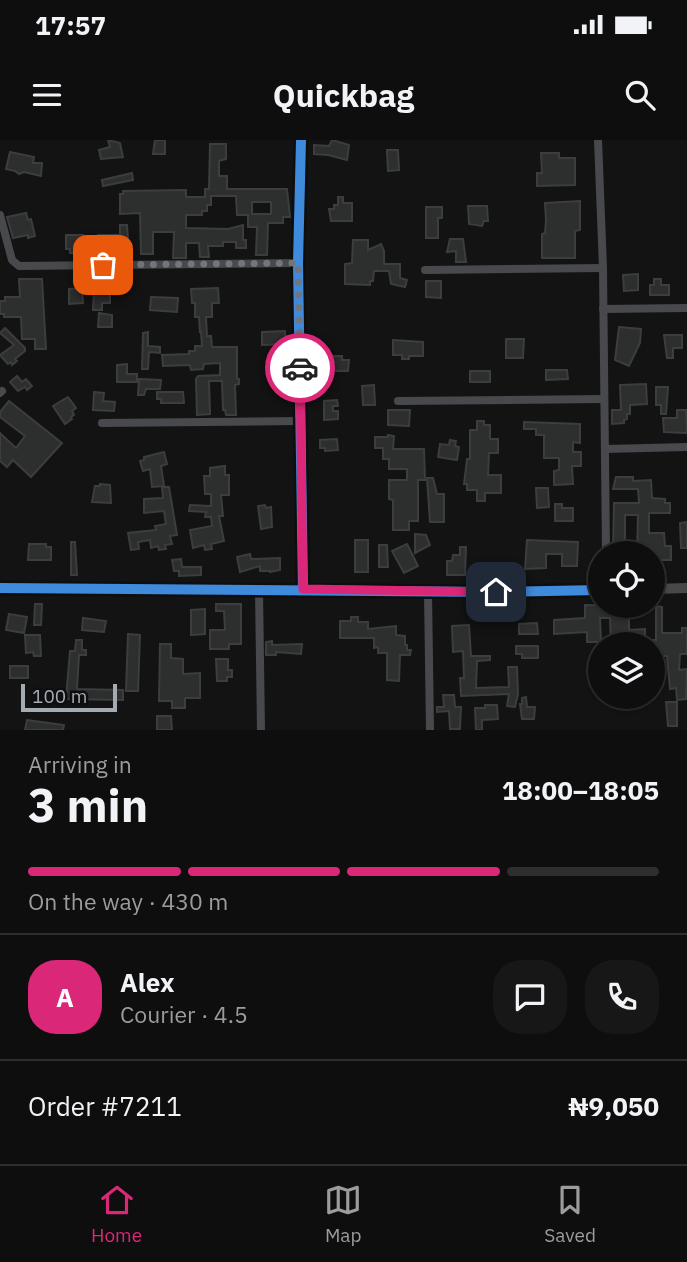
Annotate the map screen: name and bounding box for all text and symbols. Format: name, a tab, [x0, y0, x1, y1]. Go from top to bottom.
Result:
text: 17:57	[35, 8, 106, 42]
text: Quickbag	[273, 74, 414, 116]
icon: menu	[28, 76, 66, 114]
icon: search	[621, 76, 659, 114]
pin	[73, 235, 133, 295]
icon: bag	[84, 246, 122, 284]
courier	[265, 333, 335, 403]
icon: car	[281, 349, 319, 387]
map controls	[588, 541, 665, 709]
button: locate	[588, 541, 665, 618]
pin	[466, 562, 526, 622]
icon: home	[477, 573, 515, 611]
button: layers	[588, 632, 665, 709]
scale bar	[21, 681, 117, 713]
text: 100 m	[32, 684, 87, 708]
text: Arriving in	[28, 749, 132, 779]
text: 18:00–18:05	[502, 773, 659, 807]
text: 3 min	[28, 775, 148, 835]
text: On the way · 430 m	[28, 886, 228, 916]
button: chat	[493, 960, 567, 1034]
button: phone	[585, 960, 659, 1034]
text: Alex	[120, 965, 174, 999]
text: A	[56, 980, 74, 1014]
text: Courier · 4.5	[120, 999, 248, 1029]
text: Order #7211	[28, 1089, 182, 1123]
text: ₦9,050	[568, 1089, 659, 1123]
tab: Home	[91, 1181, 142, 1247]
tab: Map	[324, 1181, 362, 1247]
tab: Saved	[544, 1181, 596, 1247]

